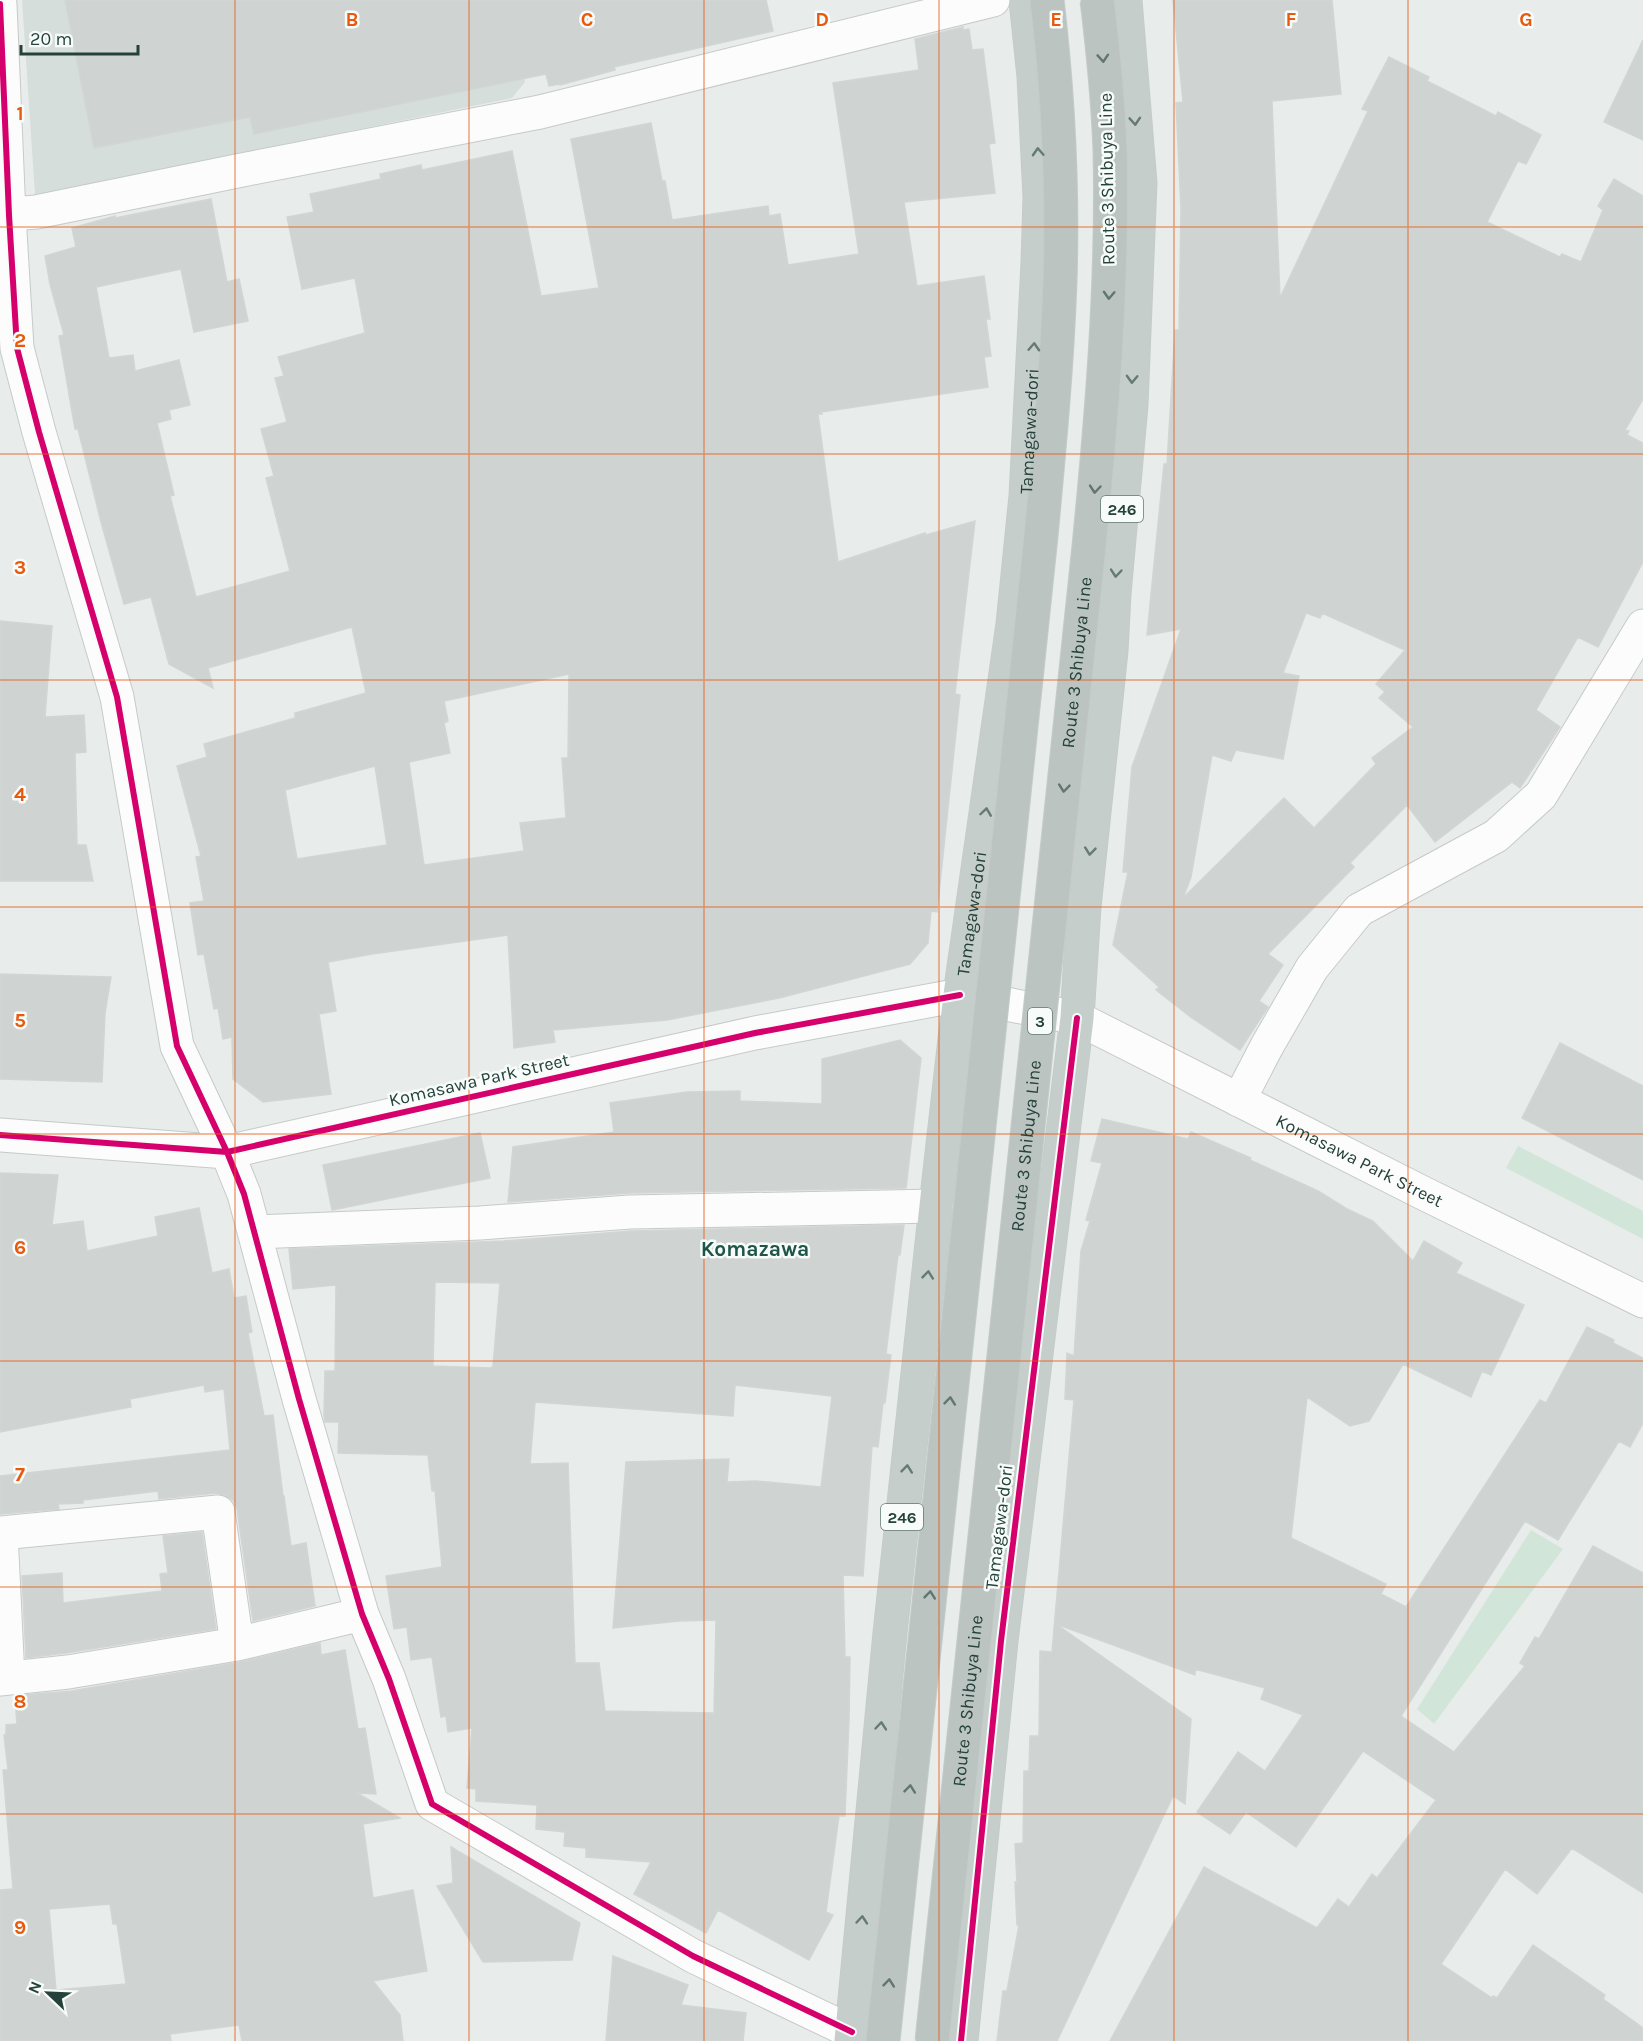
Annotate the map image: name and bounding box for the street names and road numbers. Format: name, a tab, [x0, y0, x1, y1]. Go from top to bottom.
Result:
street label: Route 3 Shibuya Line	[1095, 93, 1119, 265]
street label: Tamagawa-dori	[1015, 368, 1044, 495]
road number: 246	[1101, 496, 1143, 522]
street label: Route 3 Shibuya Line	[1057, 576, 1097, 749]
street label: Tamagawa-dori	[952, 850, 991, 977]
road number: 3	[1028, 1008, 1052, 1034]
street label: Komasawa Park Street	[387, 1048, 571, 1111]
street label: Route 3 Shibuya Line	[1006, 1059, 1046, 1233]
street label: Komasawa Park Street	[1272, 1109, 1447, 1212]
street label: Tamagawa-dori	[980, 1463, 1018, 1591]
road number: 246	[881, 1504, 923, 1530]
street label: Route 3 Shibuya Line	[948, 1614, 988, 1788]

